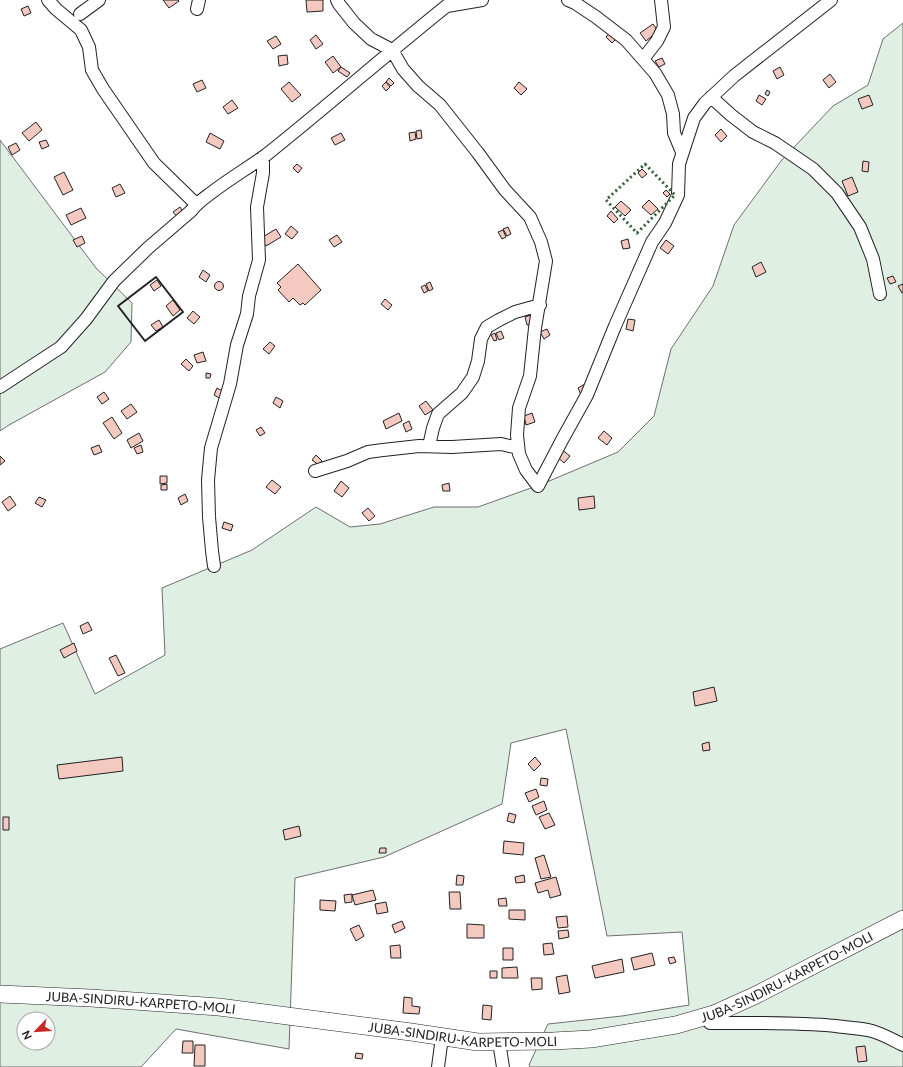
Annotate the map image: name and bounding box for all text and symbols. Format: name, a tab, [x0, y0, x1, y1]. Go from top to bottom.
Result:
street label: JUBA-SINDIRU-KARPETO-MOLI	[699, 928, 875, 1025]
street label: JUBA-SINDIRU-KARPETO-MOLI	[46, 988, 236, 1017]
north arrow	[16, 1011, 56, 1051]
street label: JUBA-SINDIRU-KARPETO-MOLI	[367, 1019, 558, 1050]
text: N	[19, 1029, 34, 1042]

